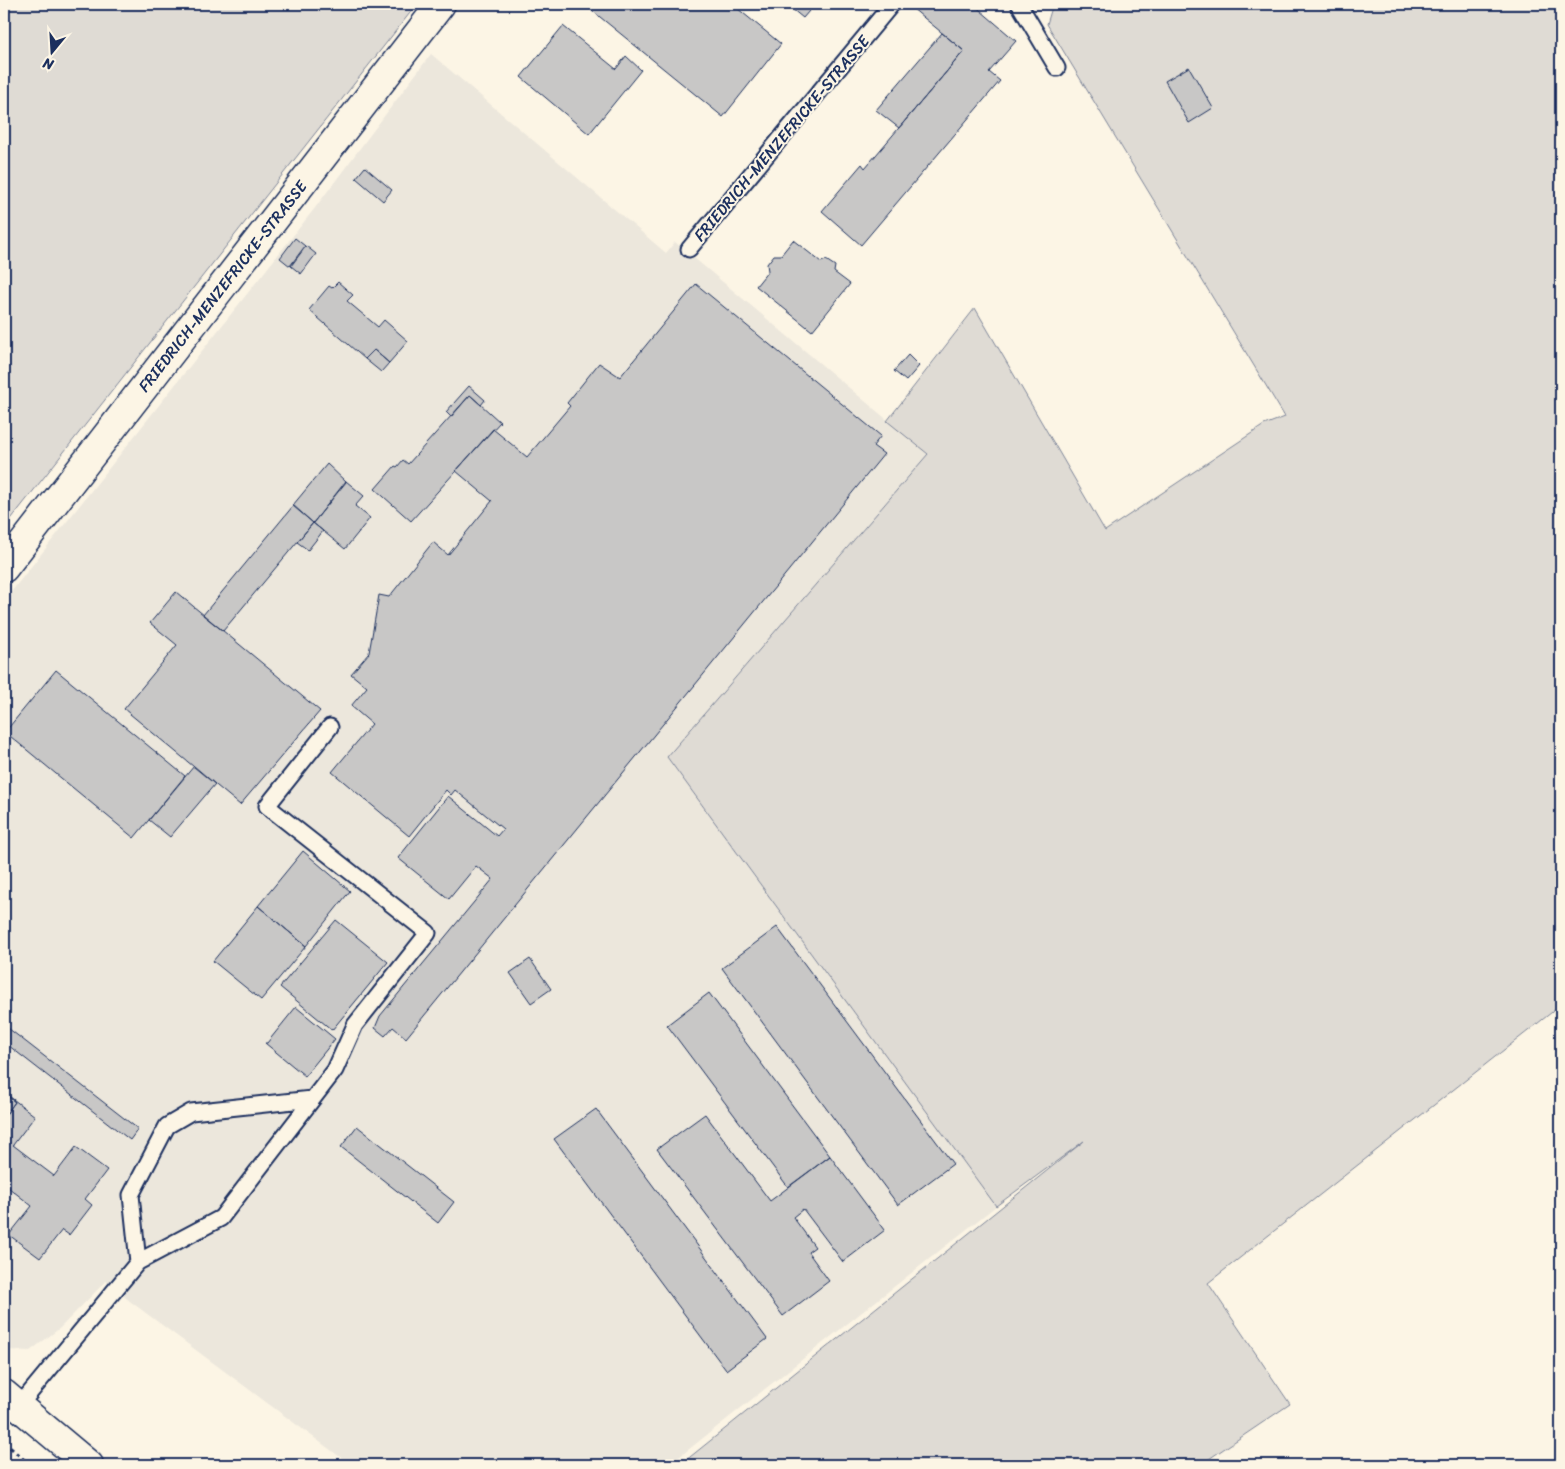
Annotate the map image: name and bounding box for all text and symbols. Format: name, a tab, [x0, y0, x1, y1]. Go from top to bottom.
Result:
north arrow	[28, 28, 78, 78]
street label: FRIEDRICH-MENZEFRICKE-STRASSE	[686, 28, 878, 248]
text: N	[39, 50, 58, 78]
street label: FRIEDRICH-MENZEFRICKE-STRASSE	[130, 173, 315, 399]

